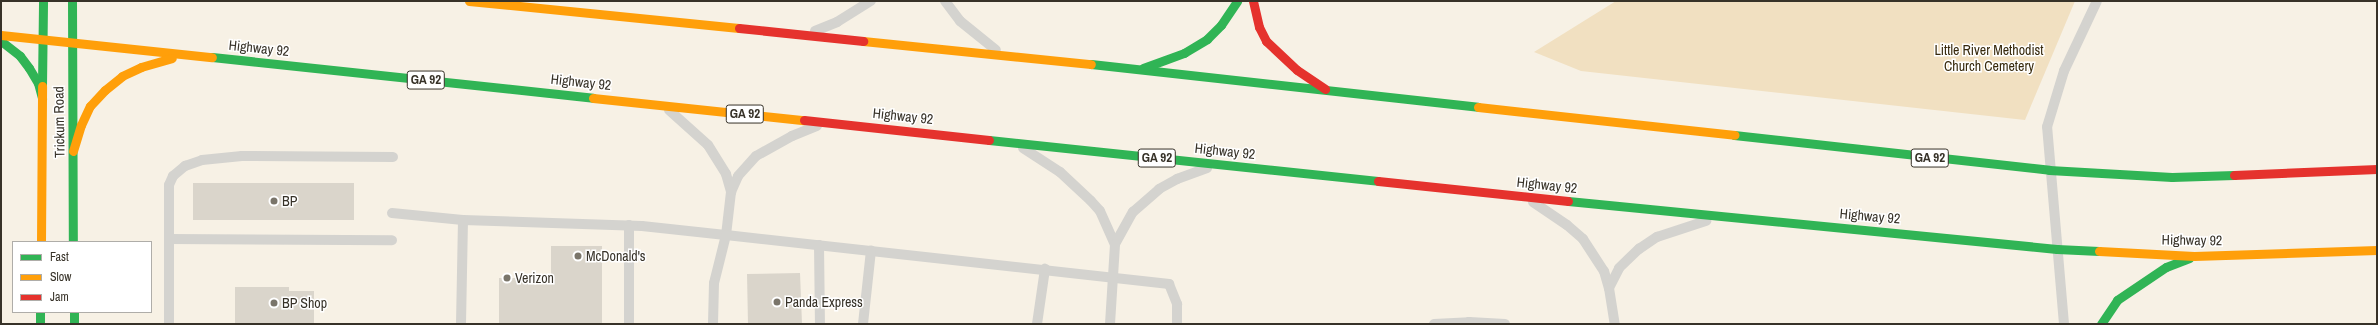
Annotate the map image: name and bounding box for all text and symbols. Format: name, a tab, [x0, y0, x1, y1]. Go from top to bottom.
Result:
street label: Highway 92	[228, 36, 290, 60]
park label: Little River Methodist Church Cemetery	[1934, 42, 2044, 74]
road number: GA 92	[406, 69, 446, 91]
street label: Highway 92	[550, 70, 612, 94]
street label: Trickum Road	[50, 86, 68, 158]
road number: GA 92	[725, 103, 765, 125]
street label: Highway 92	[872, 104, 934, 128]
street label: Highway 92	[1194, 139, 1256, 163]
road number: GA 92	[1137, 147, 1177, 169]
road number: GA 92	[1910, 147, 1950, 169]
street label: Highway 92	[1516, 173, 1578, 197]
place label: BP	[282, 193, 297, 209]
marker: BP	[269, 196, 279, 206]
street label: Highway 92	[1839, 205, 1901, 227]
street label: Highway 92	[2162, 231, 2222, 249]
legend	[12, 241, 152, 313]
place label: McDonald's	[586, 248, 646, 264]
text: Fast	[50, 249, 69, 265]
marker: McDonald's	[573, 251, 583, 261]
text: Slow	[50, 269, 71, 285]
place label: Verizon	[515, 270, 554, 286]
marker: Verizon	[502, 273, 512, 283]
text: Jam	[50, 289, 69, 305]
place label: Panda Express	[785, 294, 863, 310]
place label: BP Shop	[282, 295, 327, 311]
marker: Panda Express	[772, 297, 782, 307]
marker: BP Shop	[269, 298, 279, 308]

